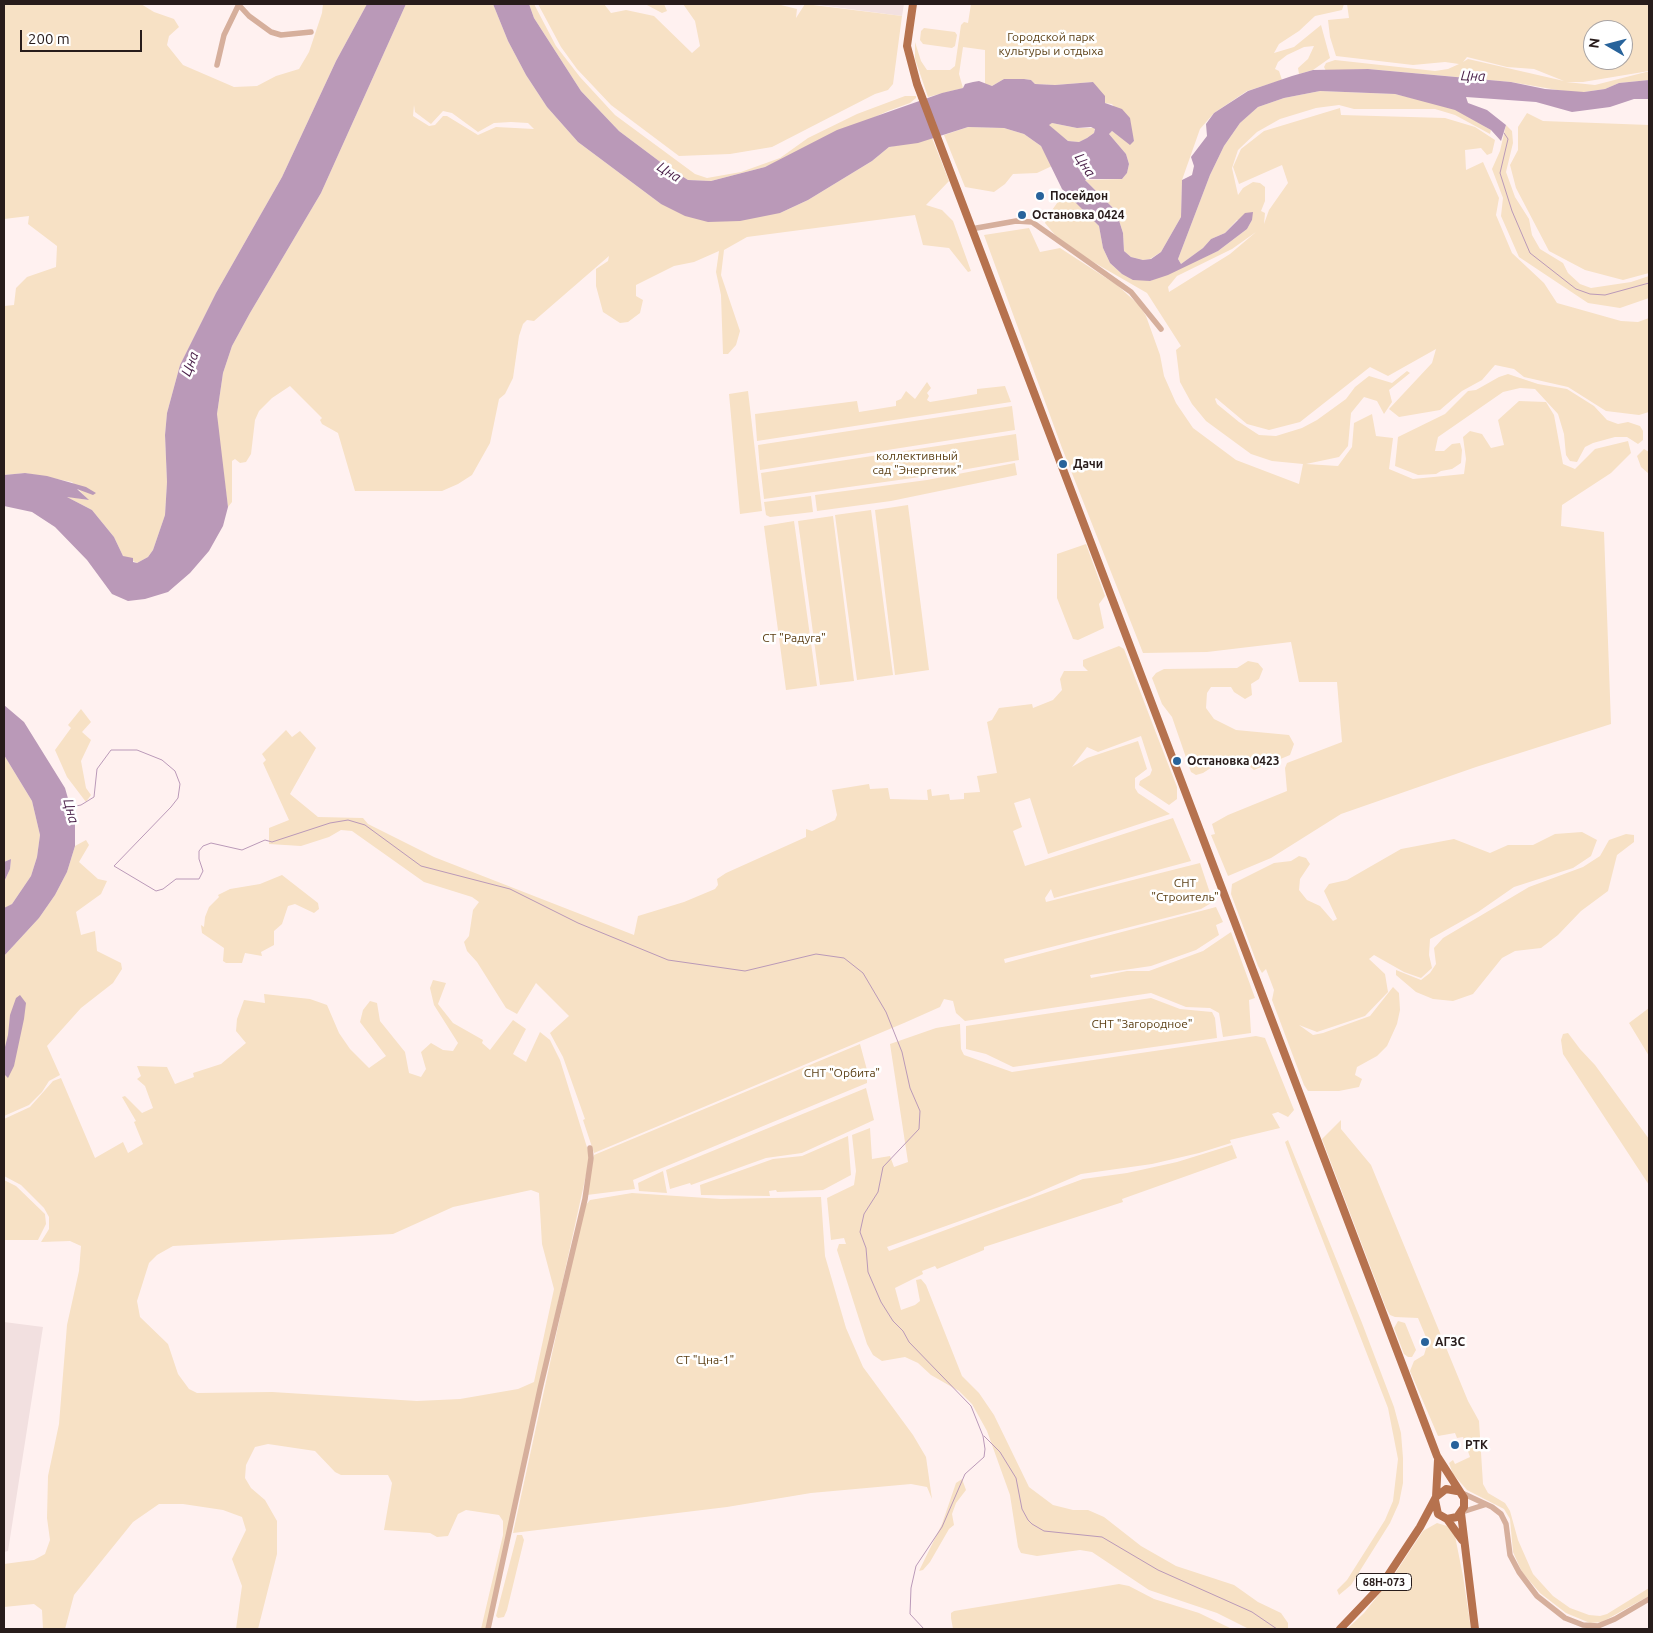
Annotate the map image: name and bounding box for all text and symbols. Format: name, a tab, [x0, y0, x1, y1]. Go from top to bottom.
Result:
scale bar	[22, 20, 145, 52]
north arrow	[1583, 20, 1633, 70]
text: 200 m	[28, 30, 70, 47]
park label: Городской парк культуры и отдыха	[999, 30, 1103, 58]
text: N	[1585, 37, 1603, 49]
water label: Цна	[1460, 67, 1486, 85]
water label: Цна	[1071, 150, 1099, 180]
water label: Цна	[654, 158, 684, 186]
place label: Посейдон	[1050, 189, 1108, 203]
marker: Посейдон	[1034, 190, 1046, 202]
place label: Остановка 0424	[1032, 208, 1124, 222]
marker: Остановка 0424	[1016, 209, 1028, 221]
water label: Цна	[178, 349, 202, 379]
park label: коллективный сад "Энергетик"	[872, 449, 962, 477]
place label: Дачи	[1073, 457, 1103, 471]
marker: Дачи	[1057, 458, 1069, 470]
park label: СТ "Радуга"	[762, 631, 826, 645]
place label: Остановка 0423	[1187, 754, 1279, 768]
marker: Остановка 0423	[1171, 755, 1183, 767]
water label: Цна	[60, 797, 82, 825]
park label: CНТ "Строитель"	[1151, 876, 1219, 904]
park label: СНТ "Загородное"	[1091, 1017, 1193, 1031]
park label: CНТ "Орбита"	[804, 1066, 880, 1080]
place label: АГЗС	[1435, 1335, 1465, 1349]
marker: АГЗС	[1419, 1336, 1431, 1348]
park label: СТ "Цна-1"	[676, 1353, 734, 1367]
place label: РТК	[1465, 1438, 1488, 1452]
marker: РТК	[1449, 1439, 1461, 1451]
road number: 68Н-073	[1356, 1574, 1412, 1590]

